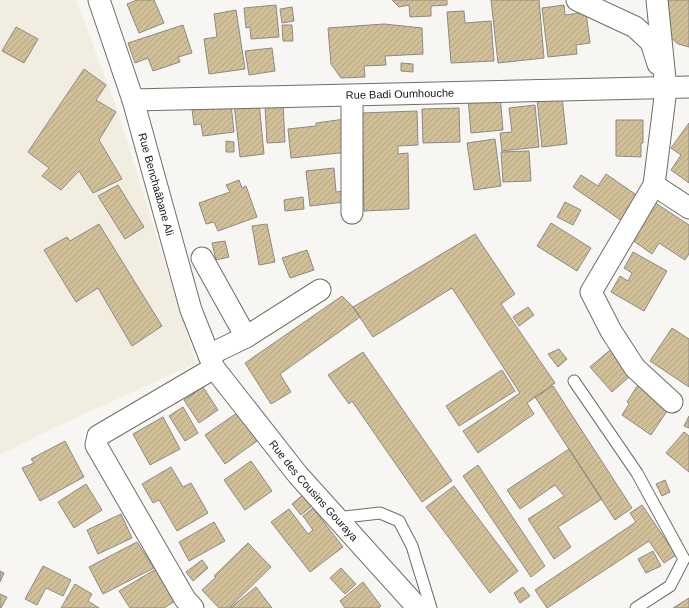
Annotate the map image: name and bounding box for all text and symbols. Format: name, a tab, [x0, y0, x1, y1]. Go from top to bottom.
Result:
street label: Rue Badi Oumhouche	[346, 86, 454, 101]
street label: Rue Benchaâbane Ali	[136, 132, 176, 237]
street label: Rue des Cousins Gouraya	[267, 438, 361, 544]

